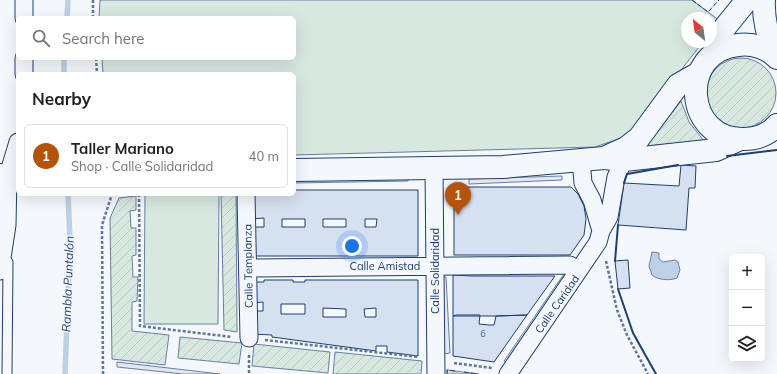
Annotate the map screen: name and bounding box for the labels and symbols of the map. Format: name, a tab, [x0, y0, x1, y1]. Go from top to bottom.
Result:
north arrow	[681, 12, 717, 48]
pin: 1	[445, 182, 471, 215]
street label: Calle Templanza	[240, 224, 256, 308]
street label: Calle Solidaridad	[428, 228, 442, 314]
water label: Rambla Puntalón	[58, 236, 77, 332]
your location	[342, 236, 362, 256]
street label: Calle Amistad	[350, 259, 420, 273]
street label: Calle Caridad	[532, 272, 582, 336]
house number: 6	[480, 328, 486, 339]

